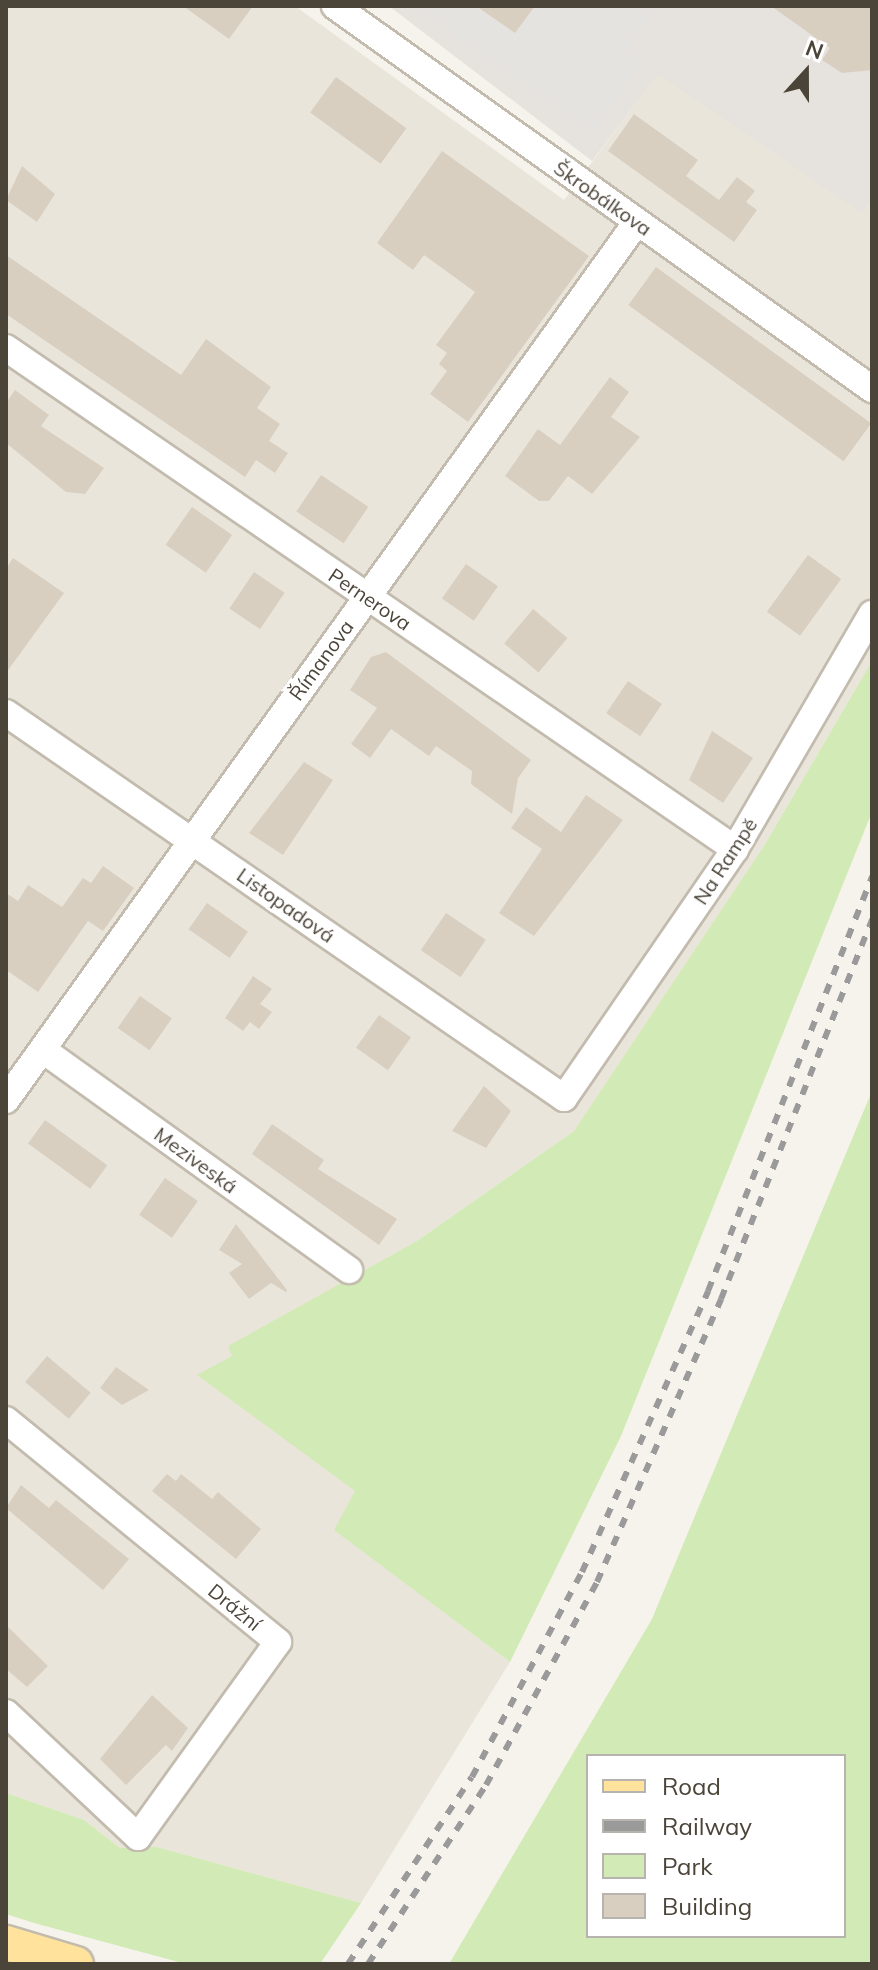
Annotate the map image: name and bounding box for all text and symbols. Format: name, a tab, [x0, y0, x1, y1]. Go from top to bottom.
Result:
north arrow	[766, 32, 846, 112]
text: N	[802, 34, 827, 66]
street label: Škrobálkova	[550, 156, 656, 240]
street label: Pernerova	[324, 563, 416, 635]
street label: Římanova	[284, 615, 358, 705]
street label: Na Rampě	[688, 813, 762, 909]
street label: Listopadová	[233, 863, 339, 947]
street label: Meziveská	[150, 1122, 242, 1198]
street label: Drážní	[204, 1578, 266, 1636]
legend	[586, 1754, 846, 1938]
text: Road	[662, 1771, 721, 1801]
text: Railway	[662, 1811, 752, 1841]
text: Park	[662, 1851, 713, 1881]
text: Building	[662, 1891, 752, 1921]

